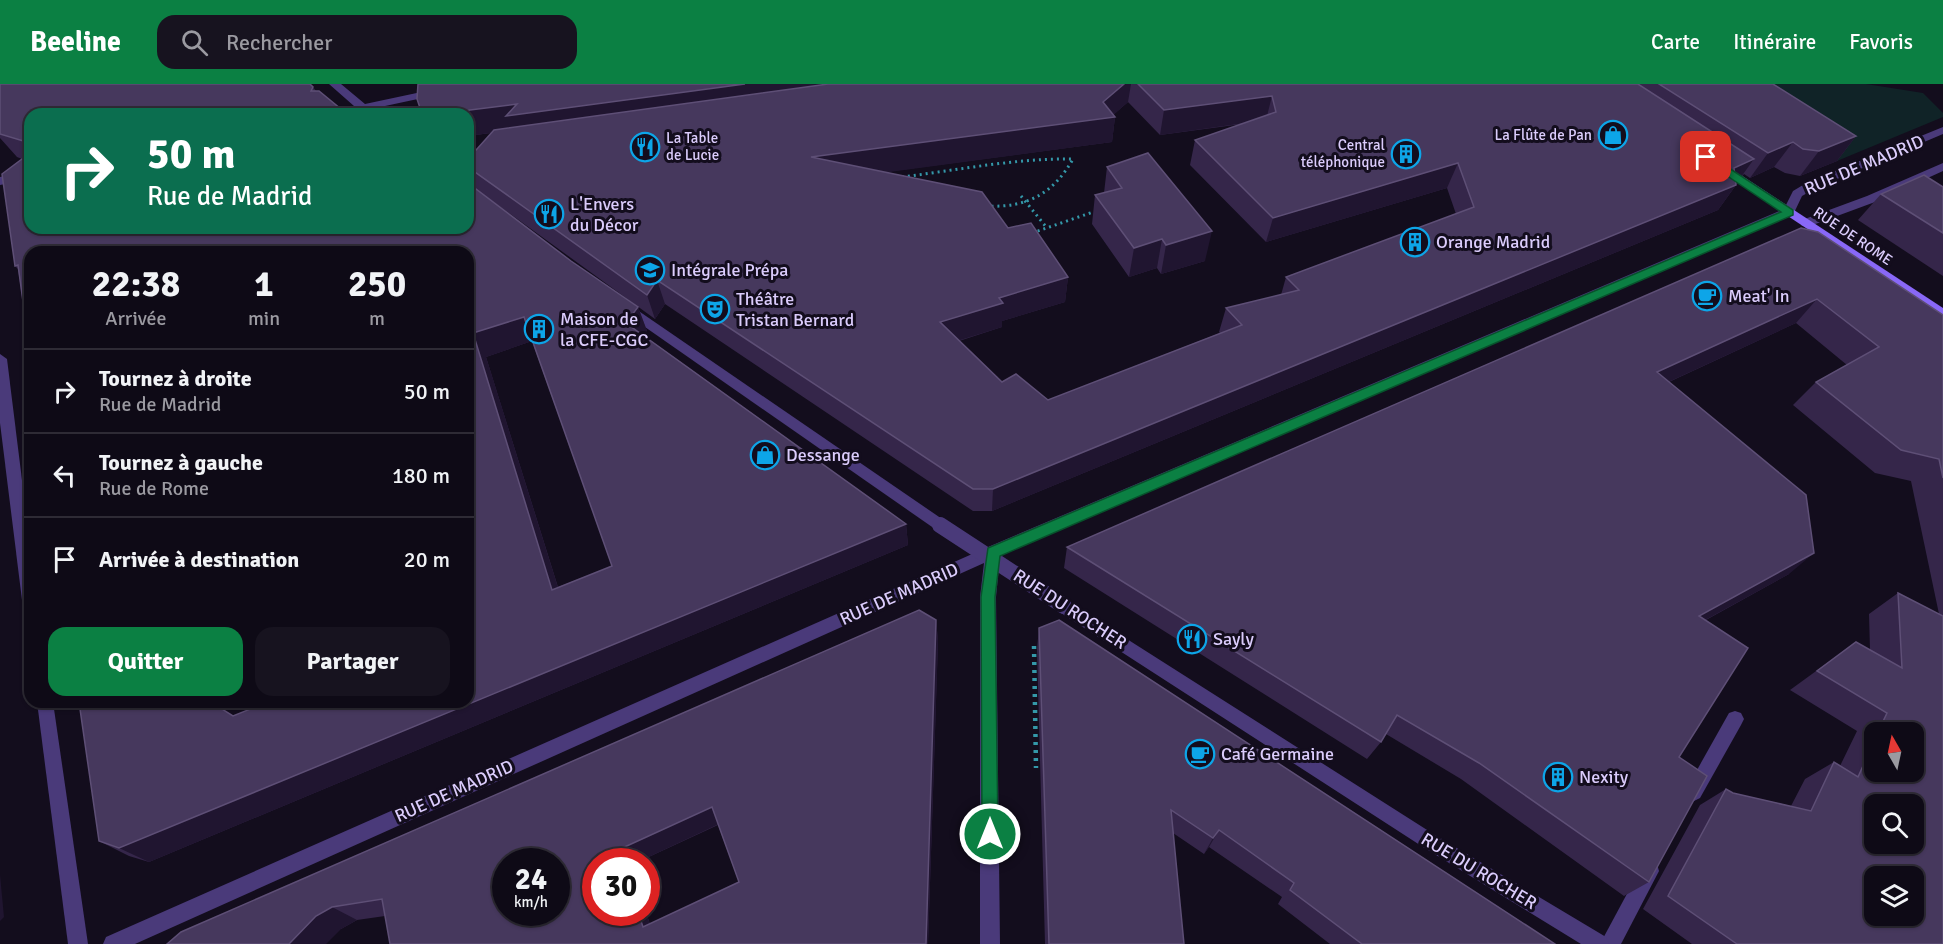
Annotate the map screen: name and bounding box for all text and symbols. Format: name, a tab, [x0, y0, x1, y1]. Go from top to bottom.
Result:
search box	[157, 15, 577, 69]
text: Beeline	[30, 25, 121, 59]
icon: search	[178, 26, 211, 59]
text: Rechercher	[226, 29, 332, 56]
text: Carte	[1651, 29, 1700, 55]
text: Itinéraire	[1733, 29, 1816, 55]
text: Favoris	[1849, 29, 1913, 55]
shop icon: La Flûte de Pan	[1597, 119, 1629, 151]
place label: La Flûte de Pan	[1495, 126, 1592, 144]
text: 50 m	[147, 129, 236, 180]
place label: La Table de Lucie	[666, 129, 719, 164]
street label: RUE DE MADRID	[1801, 130, 1927, 200]
restaurant icon: La Table de Lucie	[629, 131, 661, 163]
pin	[1680, 131, 1731, 182]
icon: right	[48, 132, 126, 210]
place label: Central téléphonique	[1301, 136, 1385, 171]
building icon: Central téléphonique	[1390, 138, 1422, 170]
icon: arrive	[1689, 140, 1722, 173]
text: Rue de Madrid	[147, 180, 312, 213]
place label: L'Envers du Décor	[570, 193, 639, 236]
restaurant icon: L'Envers du Décor	[533, 198, 565, 230]
street label: RUE DE ROME	[1810, 203, 1896, 269]
building icon: Orange Madrid	[1399, 226, 1431, 258]
place label: Orange Madrid	[1436, 231, 1550, 253]
school or university icon: Intégrale Prépa	[634, 254, 666, 286]
place label: Intégrale Prépa	[671, 259, 788, 281]
text: 22:38	[92, 262, 180, 307]
text: 1	[254, 262, 274, 307]
text: 250	[348, 262, 406, 307]
cafe icon: Meat' In	[1691, 280, 1723, 312]
place label: Meat' In	[1728, 285, 1790, 307]
place label: Théâtre Tristan Bernard	[736, 288, 854, 331]
theatre icon: Théâtre Tristan Bernard	[699, 293, 731, 325]
text: Arrivée	[105, 306, 167, 331]
text: min	[248, 306, 280, 331]
text: m	[369, 306, 385, 331]
place label: Maison de la CFE-CGC	[560, 308, 648, 351]
building icon: Maison de la CFE-CGC	[523, 313, 555, 345]
text: Tournez à droite	[99, 365, 252, 392]
icon: right	[48, 375, 81, 408]
text: 50 m	[404, 378, 450, 405]
text: Rue de Madrid	[99, 392, 221, 417]
shop icon: Dessange	[749, 439, 781, 471]
place label: Dessange	[786, 444, 860, 466]
text: Tournez à gauche	[99, 449, 263, 476]
icon: left	[48, 459, 81, 492]
text: 180 m	[392, 462, 450, 489]
text: Rue de Rome	[99, 476, 209, 501]
icon: arrive	[48, 543, 81, 576]
text: Arrivée à destination	[99, 546, 299, 573]
text: 20 m	[404, 546, 450, 573]
street label: RUE DE MADRID	[836, 558, 962, 630]
street label: RUE DU ROCHER	[1009, 564, 1131, 654]
restaurant icon: Sayly	[1176, 623, 1208, 655]
button: Quitter	[48, 627, 243, 696]
button: Partager	[255, 627, 450, 696]
place label: Sayly	[1213, 628, 1254, 650]
north arrow	[1864, 722, 1924, 782]
map controls	[1864, 722, 1924, 926]
cafe icon: Café Germaine	[1184, 738, 1216, 770]
place label: Café Germaine	[1221, 743, 1334, 765]
street label: RUE DE MADRID	[391, 755, 517, 827]
building icon: Nexity	[1542, 761, 1574, 793]
place label: Nexity	[1579, 766, 1629, 788]
button: search	[1864, 794, 1924, 854]
position arrow	[958, 802, 1022, 866]
street label: RUE DU ROCHER	[1417, 828, 1541, 914]
speed limit sign: 30	[582, 848, 660, 926]
text: 24	[515, 861, 547, 898]
button: layers	[1864, 866, 1924, 926]
text: km/h	[514, 893, 548, 911]

